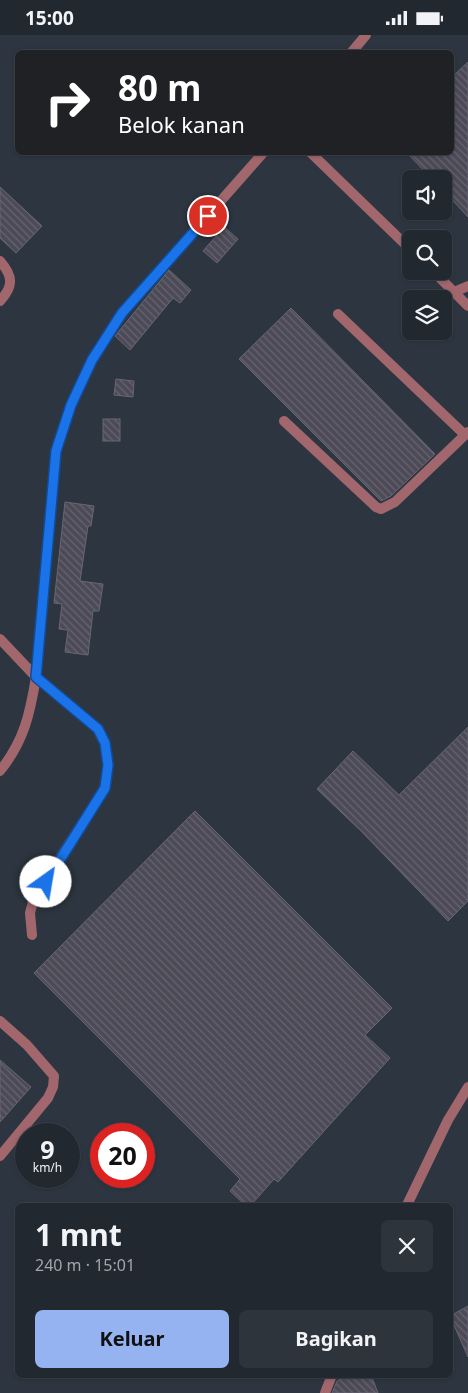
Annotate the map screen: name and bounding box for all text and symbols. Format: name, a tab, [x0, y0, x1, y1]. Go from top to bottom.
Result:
text: 15:00	[25, 5, 74, 31]
text: 80 m	[118, 64, 201, 111]
icon: right	[35, 70, 100, 135]
text: Belok kanan	[118, 109, 245, 139]
map controls	[402, 170, 452, 340]
button: sound	[402, 170, 452, 220]
pin	[187, 195, 229, 237]
icon: arrive	[194, 202, 222, 230]
button: search	[402, 230, 452, 280]
button: layers	[402, 290, 452, 340]
position arrow	[19, 855, 71, 907]
speed limit sign: 20	[90, 1123, 155, 1188]
text: 9	[40, 1132, 55, 1166]
text: km/h	[33, 1159, 62, 1176]
text: 1 mnt	[35, 1214, 122, 1255]
button: close	[381, 1220, 433, 1272]
text: 240 m · 15:01	[35, 1254, 135, 1276]
button: Keluar	[35, 1310, 229, 1368]
button: Bagikan	[239, 1310, 433, 1368]

